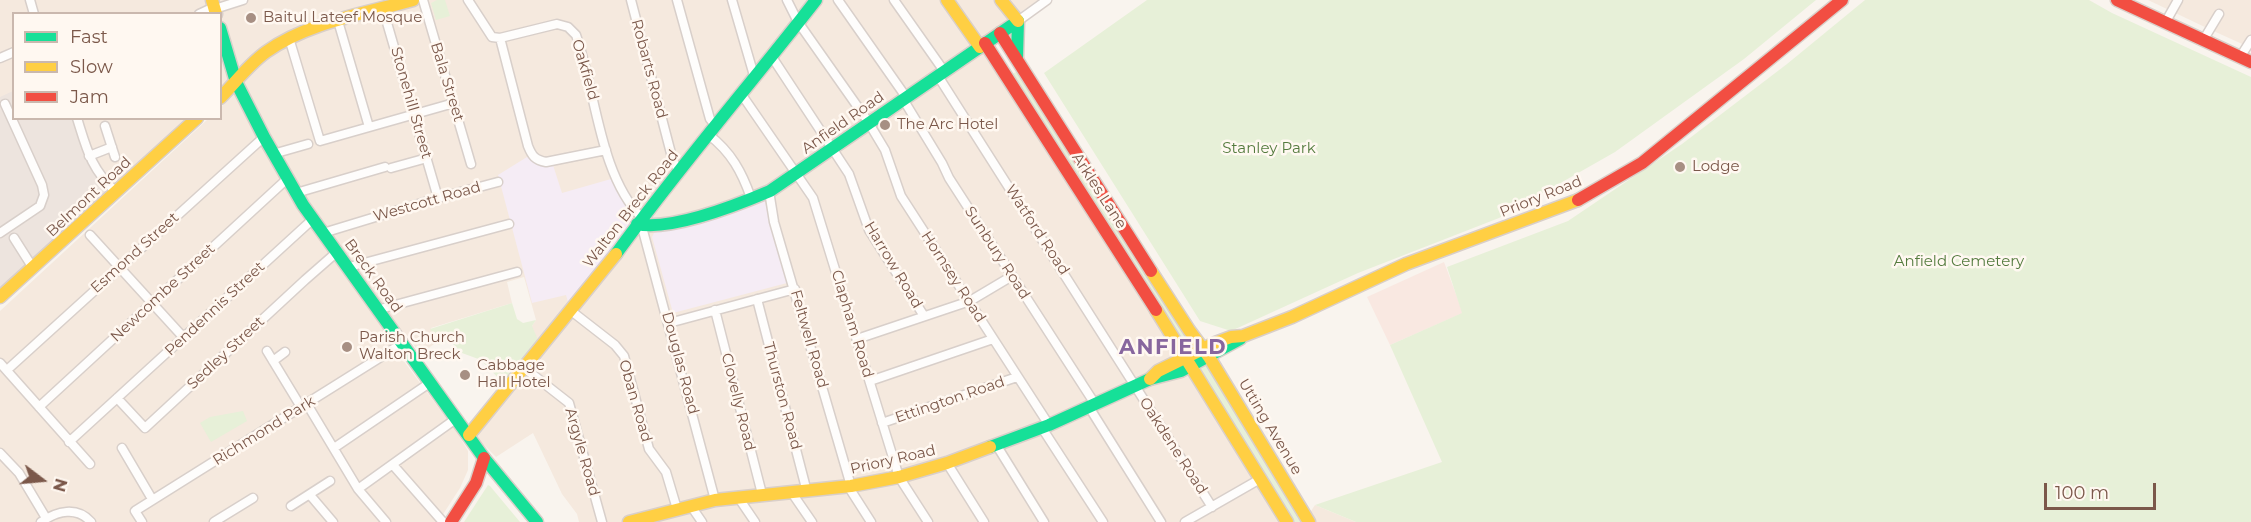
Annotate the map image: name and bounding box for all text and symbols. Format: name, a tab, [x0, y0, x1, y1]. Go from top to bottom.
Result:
place label: Baitul Lateef Mosque	[263, 9, 422, 27]
marker: Baitul Lateef Mosque	[244, 11, 258, 25]
legend	[12, 12, 222, 120]
street label: Robarts Road	[627, 17, 671, 121]
text: Fast	[70, 26, 108, 48]
street label: Oakfield	[568, 37, 602, 103]
street label: Bala Street	[426, 40, 468, 124]
street label: Stonehill Street	[386, 45, 436, 161]
text: Slow	[70, 56, 113, 78]
text: Jam	[70, 86, 109, 108]
street label: Anfield Road	[798, 88, 888, 158]
place label: The Arc Hotel	[897, 116, 998, 134]
marker: The Arc Hotel	[878, 118, 892, 132]
park label: Stanley Park	[1222, 140, 1316, 158]
street label: Walton Breck Road	[579, 147, 683, 271]
street label: Arkles Lane	[1068, 150, 1130, 232]
street label: Belmont Road	[43, 153, 135, 241]
place label: Lodge	[1692, 158, 1740, 176]
marker: Lodge	[1673, 160, 1687, 174]
street label: Priory Road	[1497, 172, 1585, 222]
street label: Westcott Road	[371, 178, 483, 226]
street label: Watford Road	[1001, 181, 1073, 279]
street label: Sunbury Road	[960, 203, 1034, 303]
street label: Esmond Street	[87, 209, 183, 297]
street label: Harrow Road	[860, 218, 926, 312]
street label: Hornsey Road	[917, 228, 989, 326]
street label: Breck Road	[340, 236, 406, 316]
street label: Newcombe Street	[107, 240, 219, 346]
park label: Anfield Cemetery	[1894, 253, 2024, 271]
street label: Pendennis Street	[161, 258, 269, 360]
street label: Clapham Road	[827, 268, 877, 380]
street label: Feltwell Road	[786, 288, 832, 390]
street label: Douglas Road	[658, 310, 702, 416]
street label: Sedley Street	[184, 313, 268, 393]
place label: Parish Church Walton Breck	[359, 329, 465, 364]
district label: ANFIELD	[1119, 335, 1227, 361]
marker: Parish Church Walton Breck	[340, 340, 354, 354]
street label: Thurston Road	[759, 340, 805, 452]
street label: Clovelly Road	[717, 351, 759, 453]
place label: Cabbage Hall Hotel	[477, 357, 551, 392]
street label: Oban Road	[615, 358, 655, 444]
marker: Cabbage Hall Hotel	[458, 368, 472, 382]
street label: Ettington Road	[893, 373, 1007, 427]
street label: Utting Avenue	[1234, 376, 1306, 478]
street label: Richmond Park	[210, 392, 318, 470]
street label: Oakdene Road	[1135, 394, 1211, 498]
street label: Argyle Road	[561, 406, 603, 498]
street label: Priory Road	[849, 441, 937, 479]
north arrow	[12, 450, 72, 510]
scale bar	[2047, 471, 2160, 509]
text: N	[49, 476, 71, 494]
text: 100 m	[2055, 482, 2109, 504]

